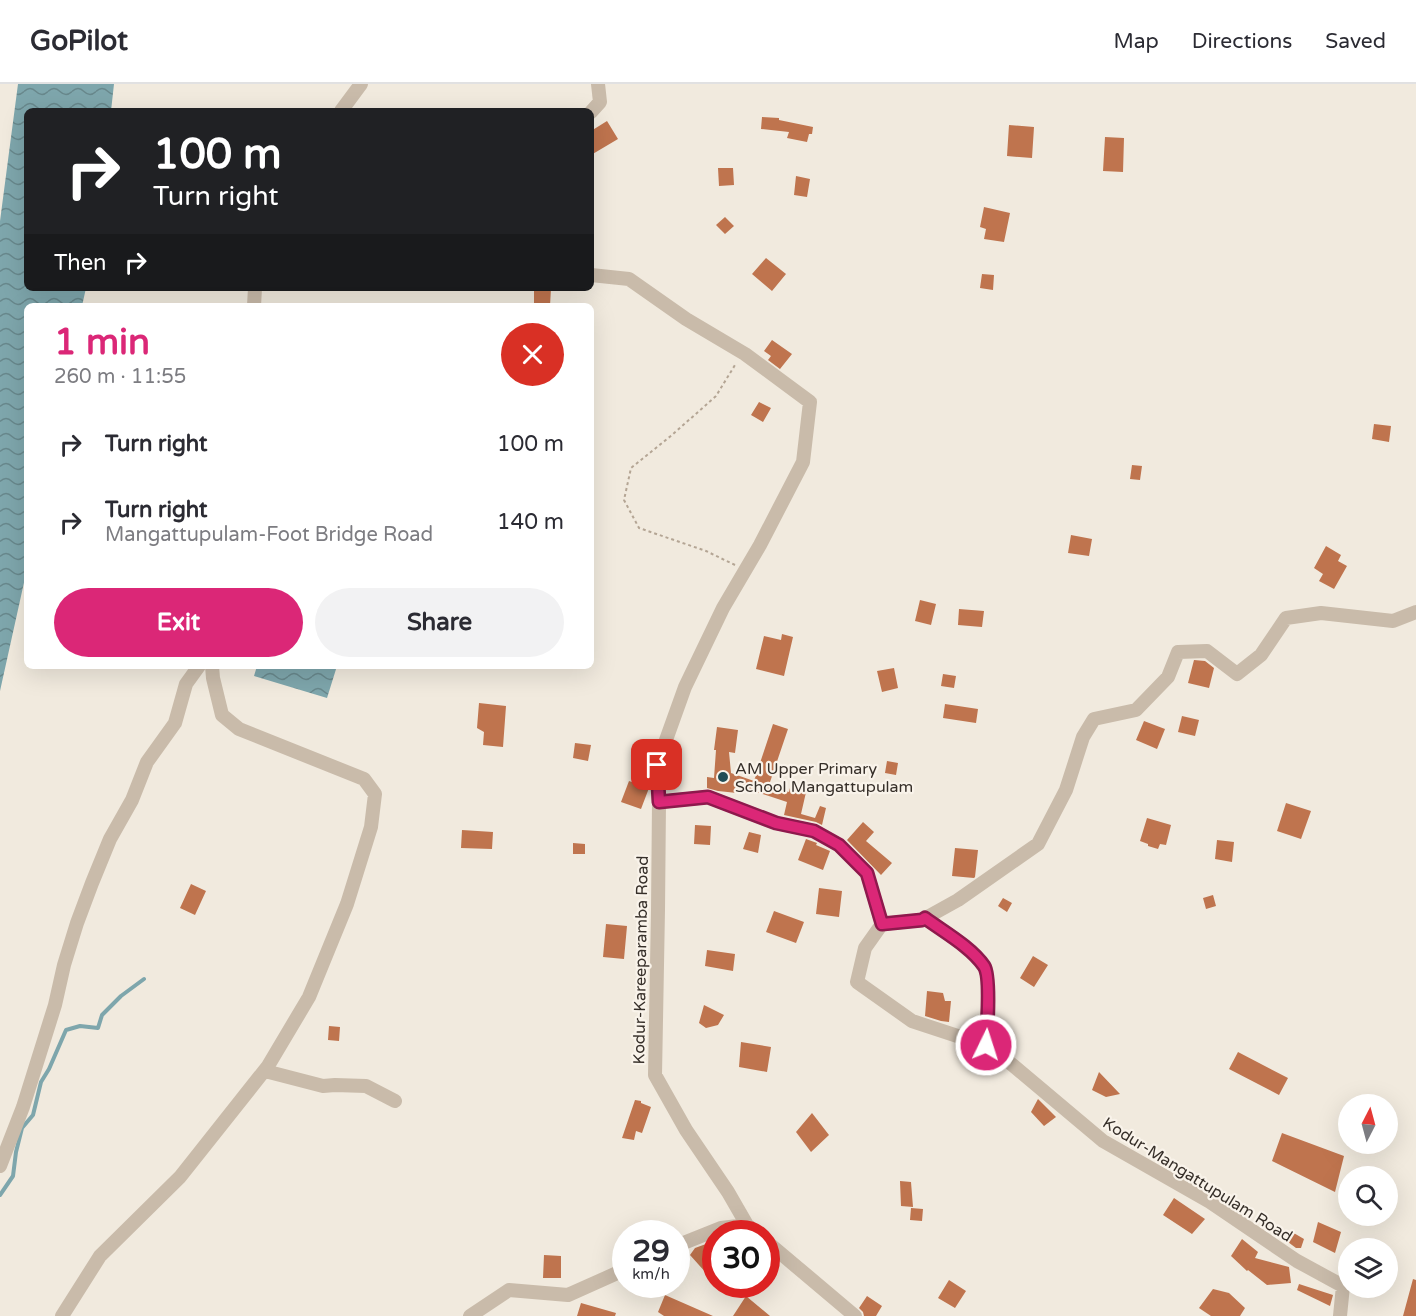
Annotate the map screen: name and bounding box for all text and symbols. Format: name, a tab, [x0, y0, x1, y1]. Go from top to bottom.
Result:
text: GoPilot	[30, 24, 128, 58]
text: Map	[1113, 29, 1159, 54]
text: Directions	[1192, 29, 1292, 54]
text: Saved	[1325, 29, 1386, 54]
text: 100 m	[153, 129, 282, 180]
icon: right	[54, 132, 132, 210]
text: Turn right	[153, 180, 279, 213]
icon: right	[119, 246, 152, 279]
text: Then	[54, 250, 107, 276]
text: 1 min	[54, 321, 150, 364]
button: close	[501, 323, 564, 386]
text: 260 m · 11:55	[54, 365, 186, 389]
icon: right	[54, 428, 87, 461]
text: Turn right	[105, 431, 207, 457]
text: 100 m	[497, 431, 564, 457]
text: Turn right	[105, 497, 207, 523]
icon: right	[54, 506, 87, 539]
text: 140 m	[497, 509, 564, 535]
text: Mangattupulam-Foot Bridge Road	[105, 523, 433, 547]
button: Exit	[54, 588, 303, 657]
button: Share	[315, 588, 564, 657]
pin	[631, 739, 682, 790]
icon: arrive	[640, 748, 673, 781]
place label: AM Upper Primary School Mangattupulam	[735, 759, 913, 797]
marker: AM Upper Primary School Mangattupulam	[716, 770, 730, 784]
street label: Kodur-Kareeparamba Road	[629, 855, 653, 1065]
position arrow	[954, 1013, 1018, 1077]
north arrow	[1338, 1094, 1398, 1154]
map controls	[1338, 1094, 1398, 1298]
street label: Kodur-Mangattupulam Road	[1099, 1113, 1296, 1247]
button: search	[1338, 1166, 1398, 1226]
speed limit sign: 30	[702, 1220, 780, 1298]
text: 29	[632, 1233, 670, 1270]
button: layers	[1338, 1238, 1398, 1298]
text: km/h	[632, 1265, 670, 1283]

